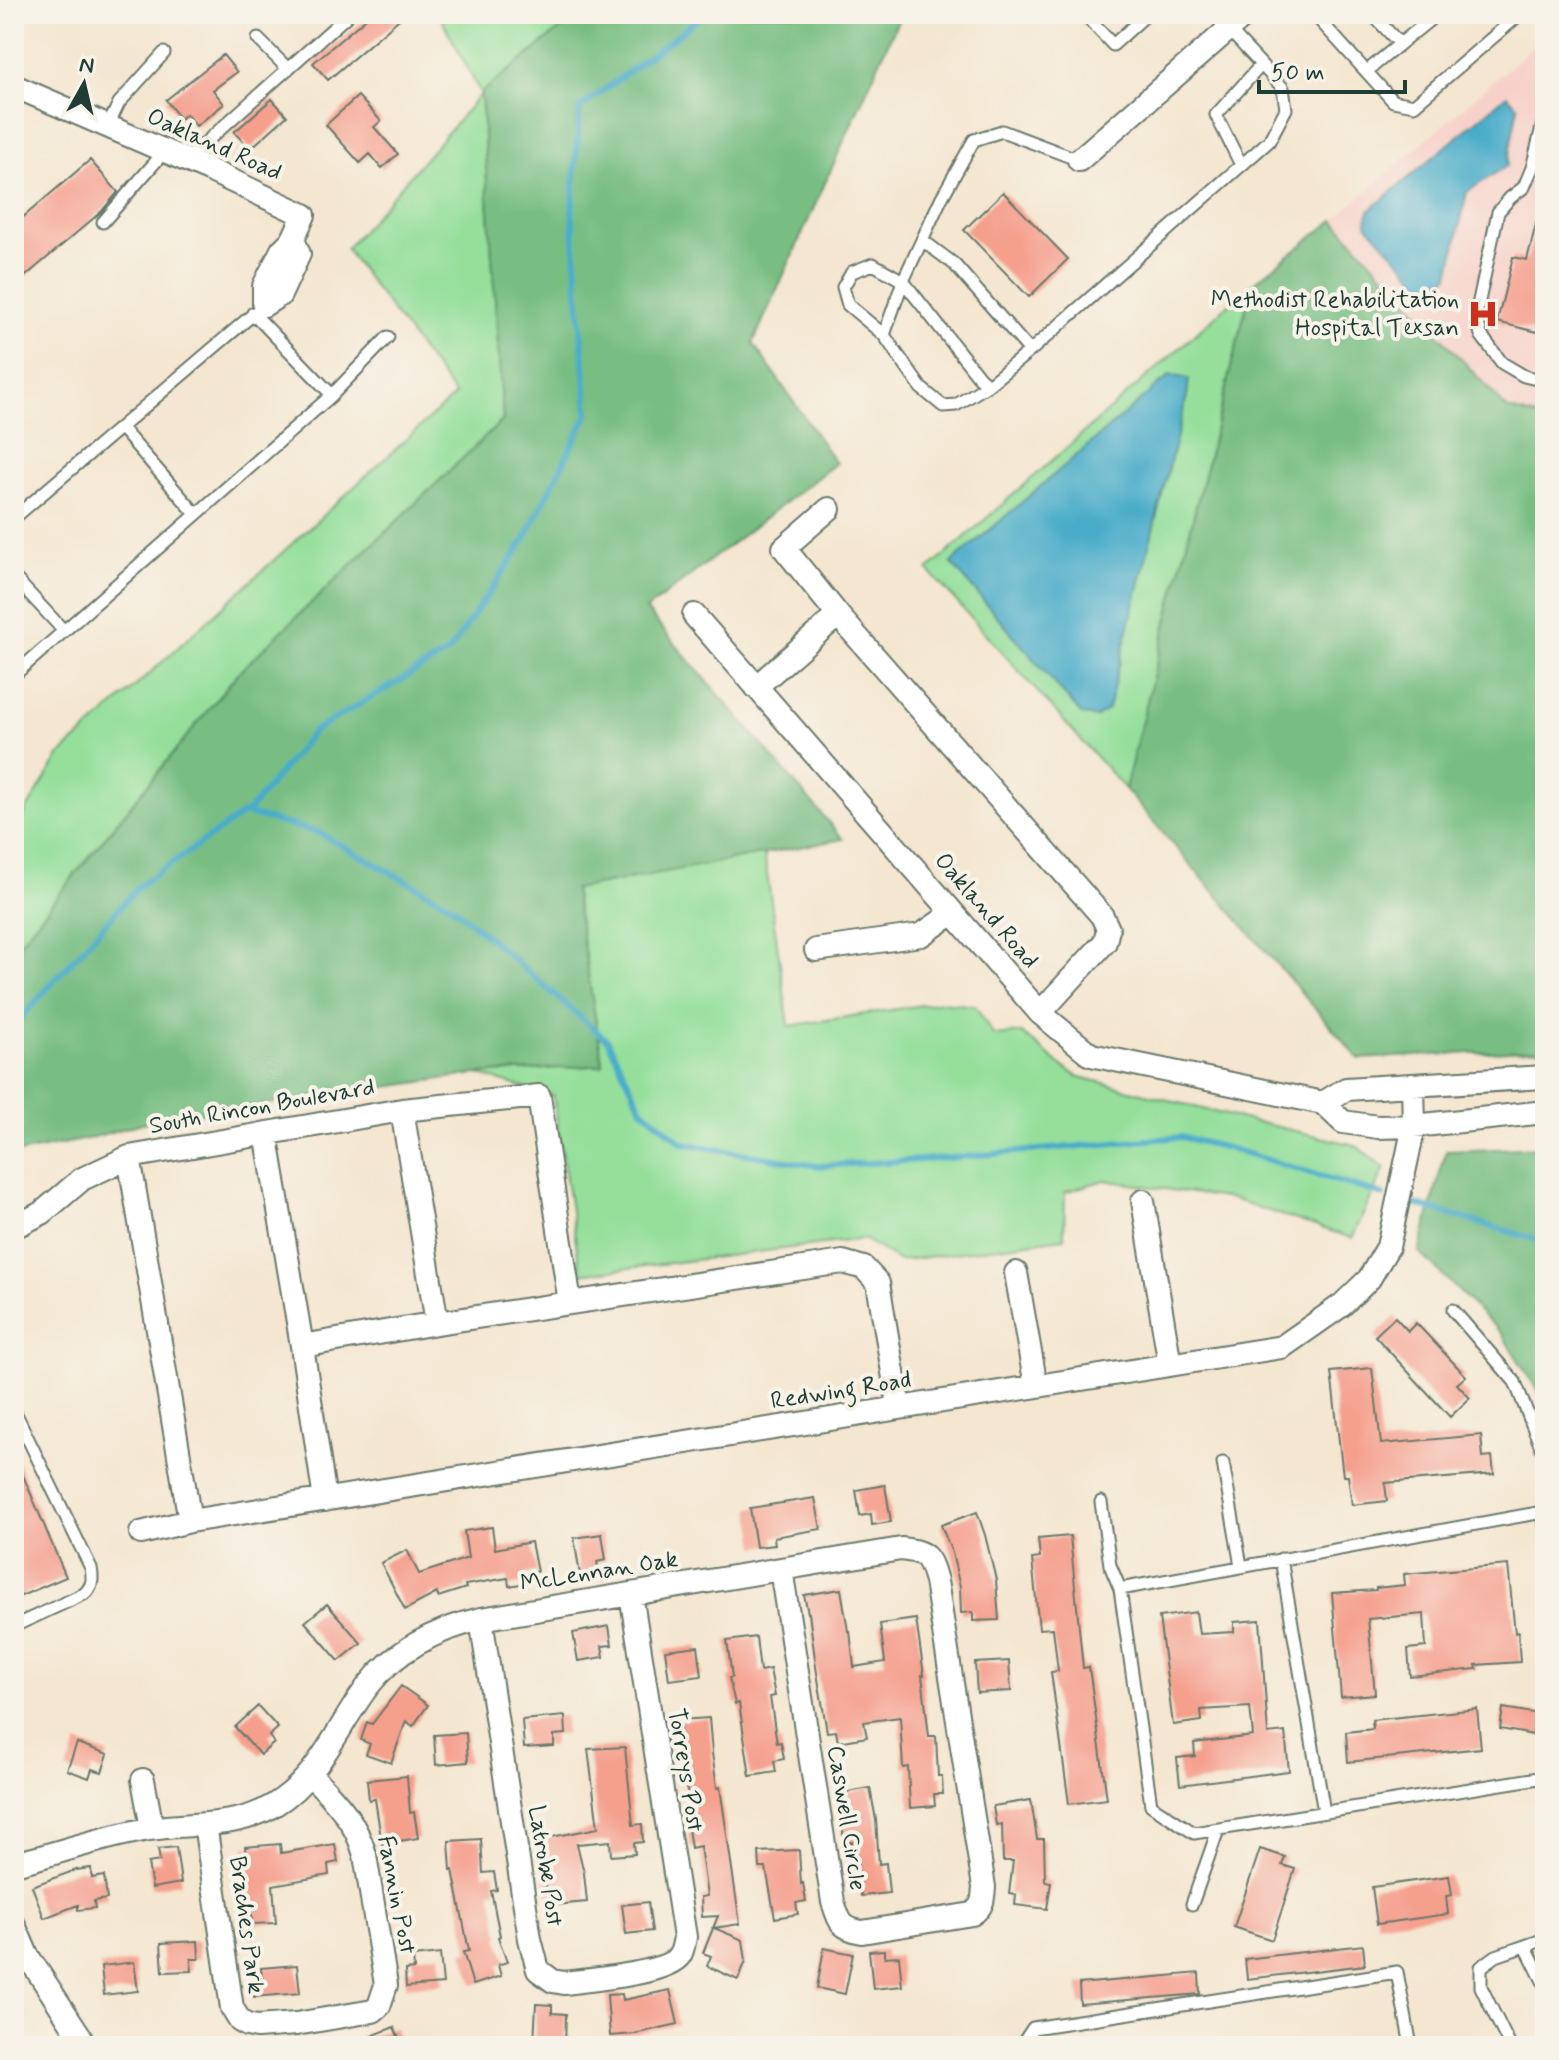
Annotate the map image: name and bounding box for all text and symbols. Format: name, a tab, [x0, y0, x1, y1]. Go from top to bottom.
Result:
north arrow	[44, 44, 124, 124]
scale bar	[1259, 44, 1405, 94]
text: N	[77, 51, 96, 81]
text: 50 m	[1271, 58, 1325, 89]
street label: Oakland Road	[142, 101, 286, 189]
place label: Methodist Rehabilitation Hospital Texsan	[1211, 285, 1459, 344]
hospital icon: Methodist Rehabilitation Hospital Texsan	[1466, 297, 1500, 331]
street label: Oakland Road	[927, 846, 1045, 976]
street label: South Rincon Boulevard	[147, 1072, 377, 1142]
street label: Redwing Road	[769, 1365, 914, 1420]
street label: McLennan Oak	[518, 1544, 680, 1600]
street label: Torreys Post	[660, 1706, 710, 1834]
street label: Caswell Circle	[819, 1743, 873, 1893]
street label: Latrobe Post	[520, 1803, 570, 1929]
street label: Fannin Post	[369, 1833, 423, 1957]
street label: Braches Park	[221, 1854, 271, 1996]

